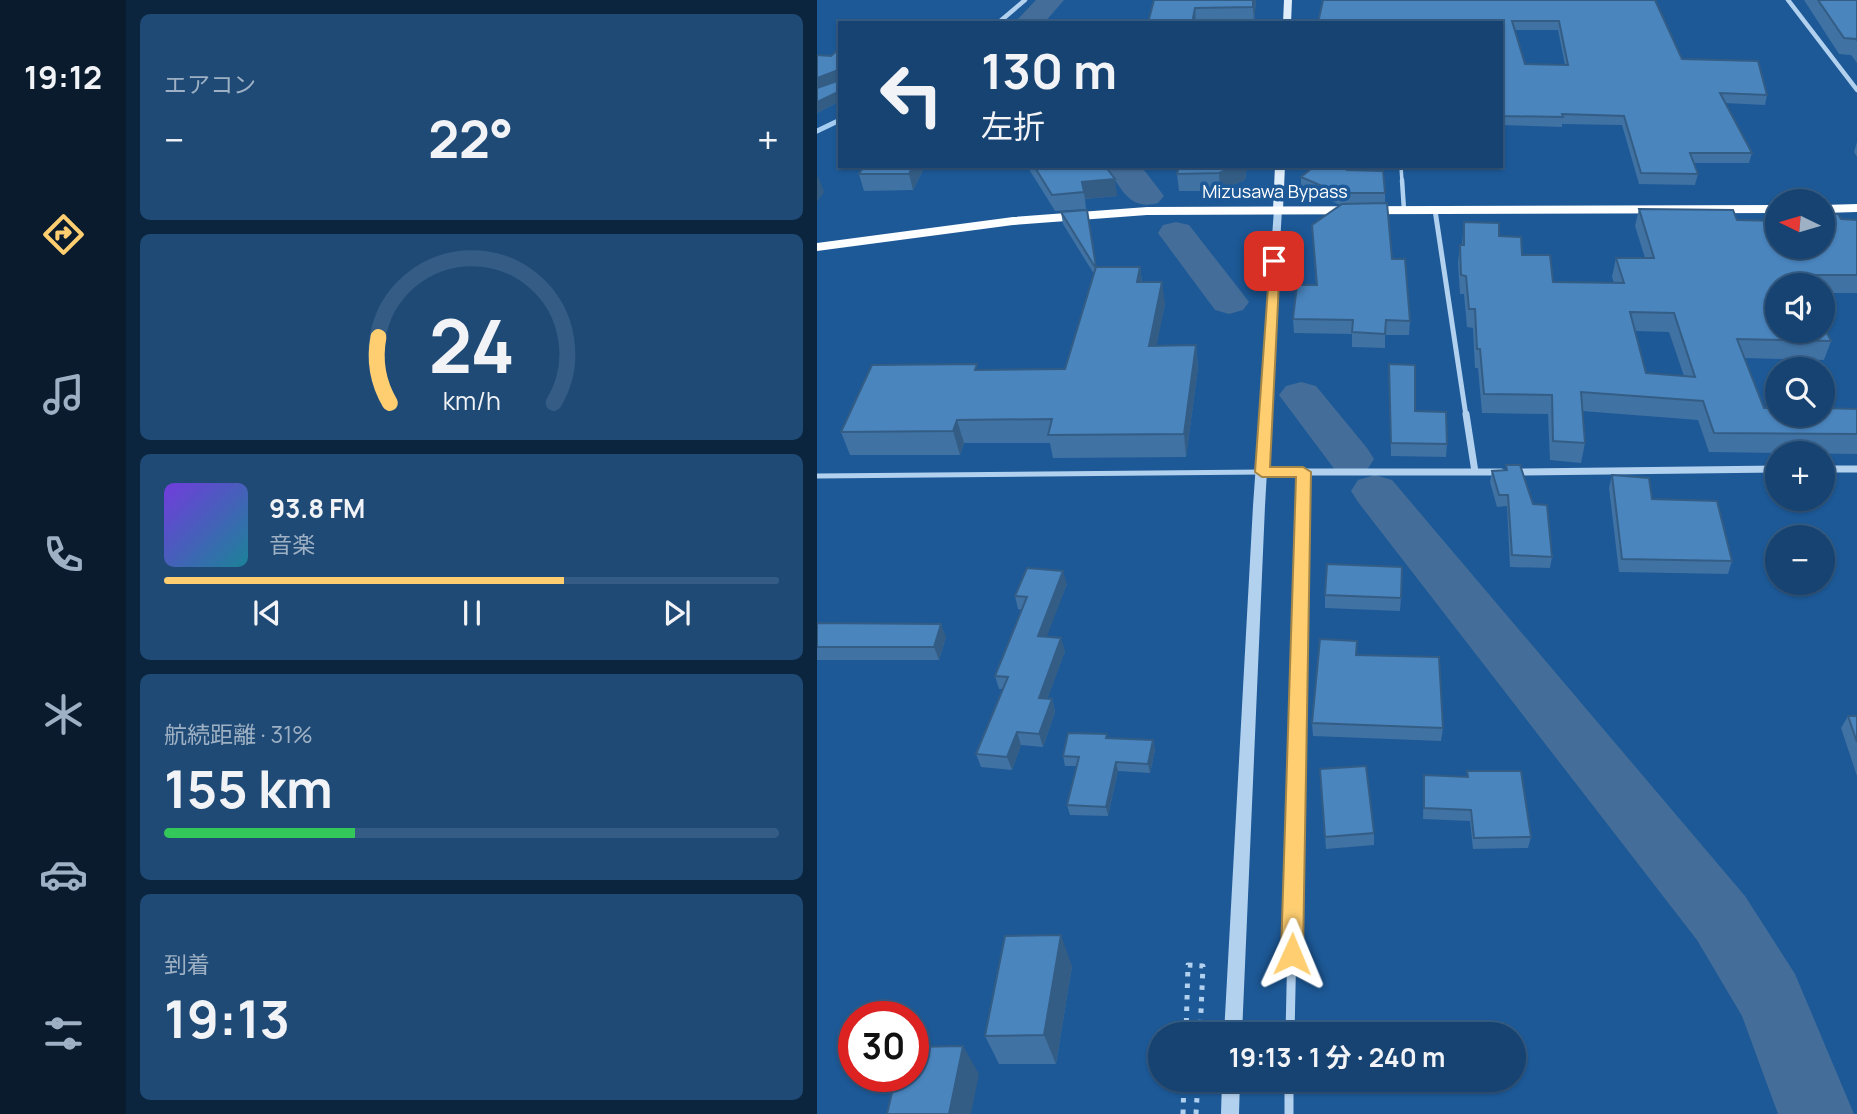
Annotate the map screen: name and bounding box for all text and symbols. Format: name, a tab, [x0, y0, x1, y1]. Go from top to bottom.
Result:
text: 130 m	[981, 37, 1117, 104]
icon: left	[866, 49, 957, 140]
text: 19:12	[24, 55, 102, 99]
text: エアコン	[164, 68, 256, 100]
text: 22°	[428, 103, 513, 174]
text: 左折	[981, 104, 1045, 148]
text: −	[164, 113, 185, 165]
text: +	[757, 113, 779, 165]
street label: Mizusawa Bypass	[1202, 179, 1348, 203]
north arrow	[1765, 189, 1835, 259]
map controls	[1765, 189, 1835, 595]
icon: directions	[39, 210, 88, 259]
pin	[1244, 231, 1304, 291]
icon: arrive	[1255, 242, 1293, 280]
button: sound	[1765, 273, 1835, 343]
text: 24	[428, 295, 515, 395]
button: search	[1765, 357, 1835, 427]
icon: music	[39, 370, 88, 419]
text: km/h	[442, 383, 501, 418]
button: +	[1765, 441, 1835, 511]
text: 93.8 FM	[269, 490, 365, 526]
button: −	[1765, 525, 1835, 595]
text: 音楽	[269, 528, 315, 560]
icon: phone	[39, 530, 88, 579]
icon: previous	[248, 594, 286, 632]
icon: pause	[453, 594, 491, 632]
icon: next	[658, 594, 696, 632]
icon: climate	[39, 690, 88, 739]
text: 航続距離 · 31%	[164, 718, 313, 750]
text: 155 km	[164, 753, 333, 824]
icon: car	[39, 850, 88, 899]
position arrow	[1255, 917, 1329, 991]
text: 到着	[164, 948, 210, 980]
text: 19:13	[164, 983, 290, 1054]
speed limit sign: 30	[838, 1001, 929, 1092]
icon: filters	[39, 1009, 88, 1058]
text: 19:13 · 1 分 · 240 m	[1229, 1039, 1445, 1075]

